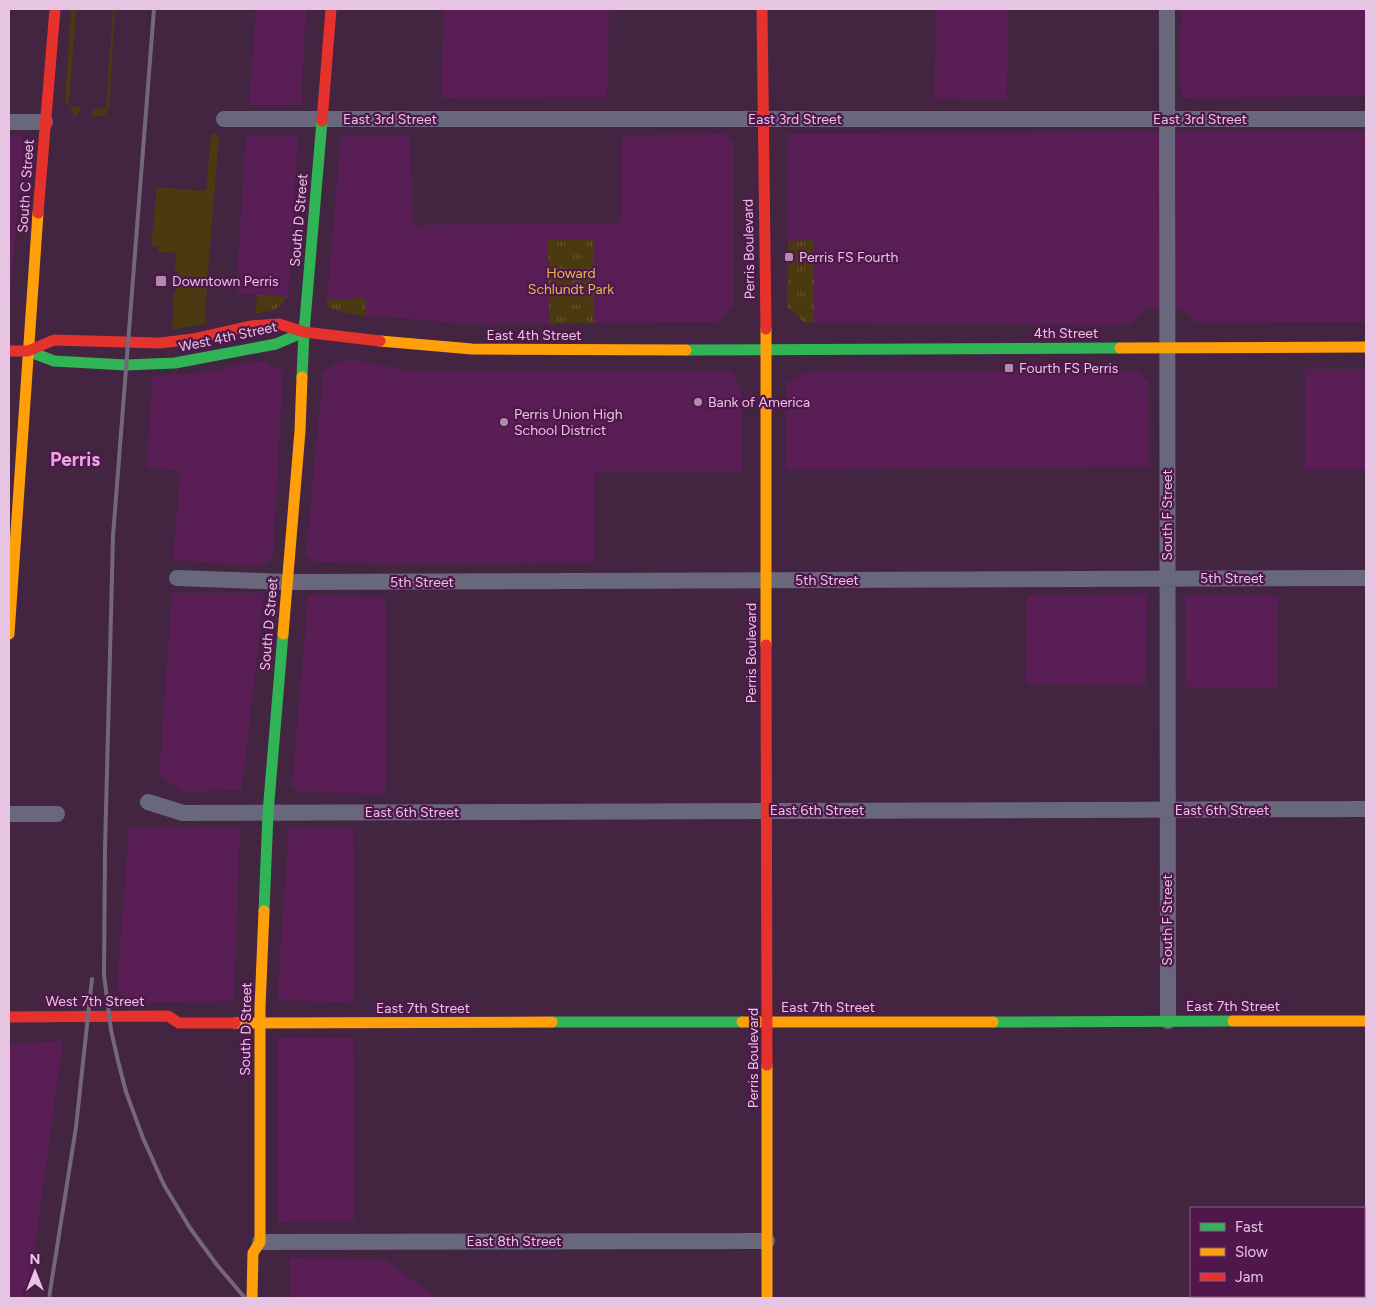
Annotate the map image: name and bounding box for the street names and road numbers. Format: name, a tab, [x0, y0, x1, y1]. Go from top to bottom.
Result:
street label: East 3rd Street	[343, 111, 437, 128]
street label: East 3rd Street	[748, 111, 842, 128]
street label: East 3rd Street	[1153, 111, 1247, 128]
street label: South C Street	[14, 139, 38, 233]
street label: South D Street	[286, 173, 312, 267]
street label: Perris Boulevard	[740, 199, 758, 299]
street label: West 4th Street	[177, 318, 279, 356]
street label: 4th Street	[1034, 325, 1098, 342]
street label: East 4th Street	[486, 327, 582, 344]
street label: South F Street	[1159, 469, 1176, 561]
street label: 5th Street	[1200, 570, 1264, 587]
street label: 5th Street	[795, 572, 859, 589]
street label: 5th Street	[390, 574, 454, 591]
street label: South D Street	[256, 577, 282, 671]
street label: Perris Boulevard	[743, 603, 760, 703]
street label: East 6th Street	[770, 802, 864, 819]
street label: East 6th Street	[1175, 802, 1269, 819]
street label: East 6th Street	[365, 804, 459, 821]
street label: South F Street	[1159, 874, 1176, 966]
street label: South D Street	[237, 982, 255, 1076]
street label: West 7th Street	[45, 993, 145, 1010]
street label: East 7th Street	[1186, 998, 1280, 1015]
street label: East 7th Street	[781, 999, 875, 1016]
street label: East 7th Street	[376, 1000, 470, 1017]
street label: Perris Boulevard	[745, 1008, 762, 1108]
street label: East 8th Street	[466, 1233, 562, 1250]

